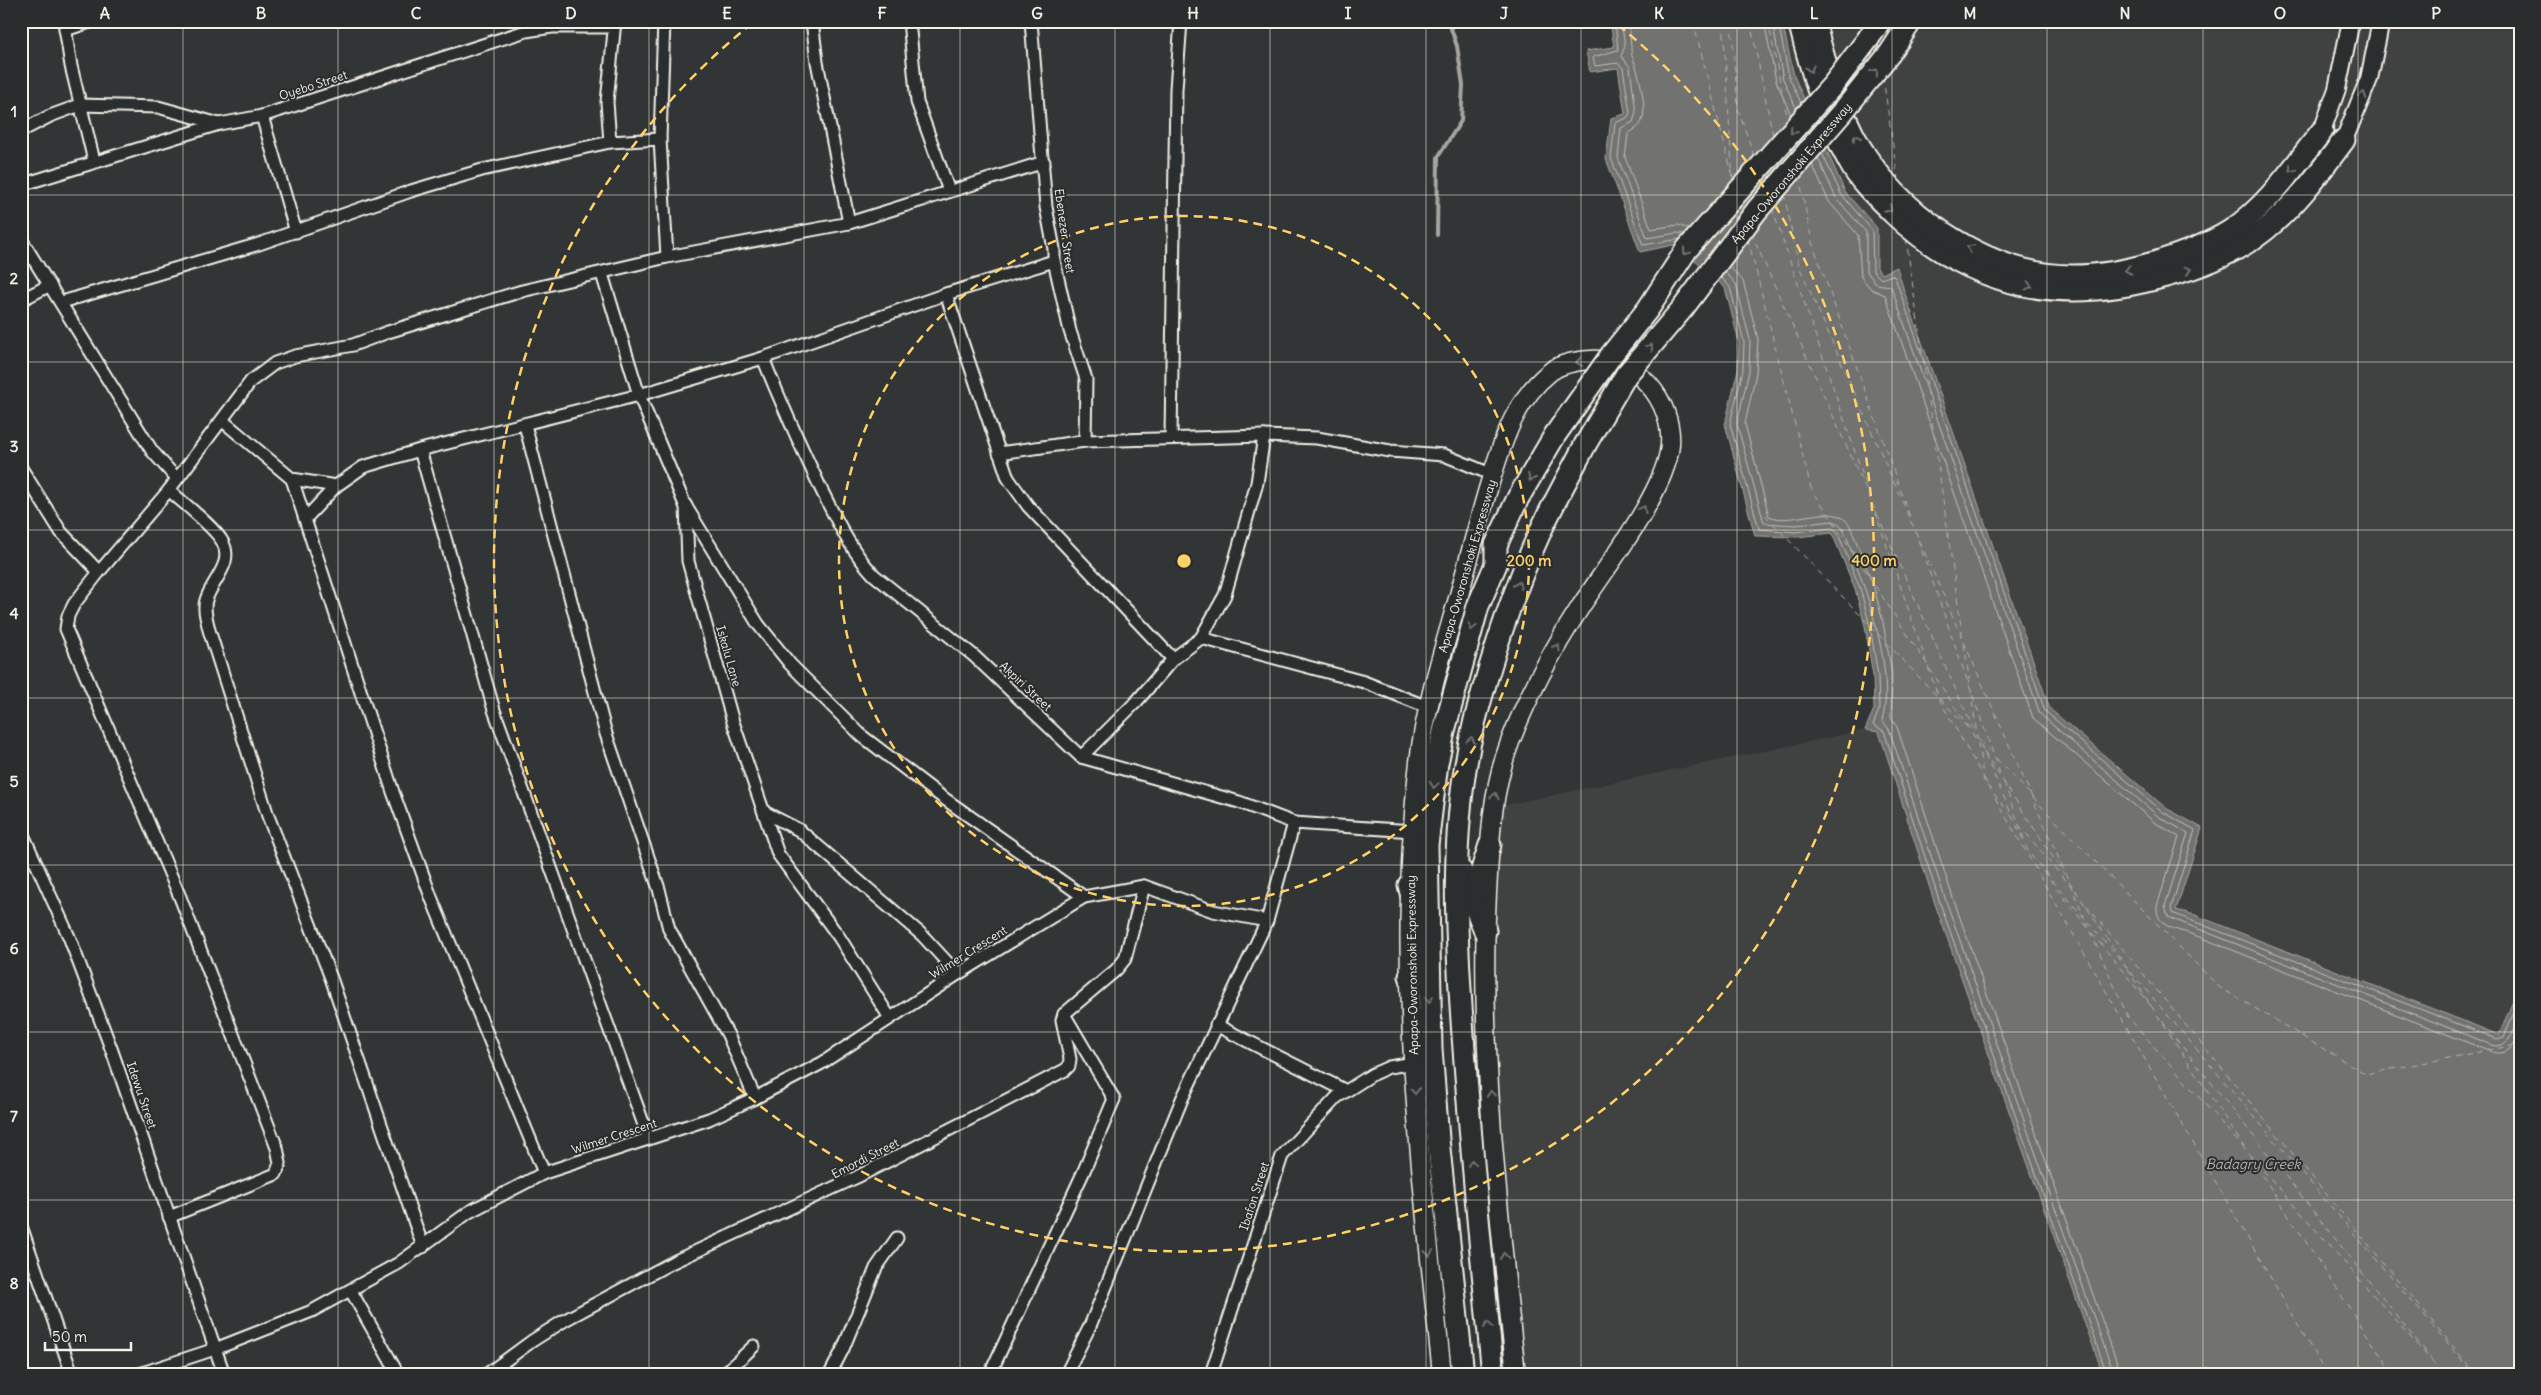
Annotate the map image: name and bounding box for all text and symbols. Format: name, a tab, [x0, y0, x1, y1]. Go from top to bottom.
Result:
text: A	[100, 3, 110, 23]
text: B	[256, 3, 267, 23]
text: C	[411, 3, 422, 23]
text: D	[565, 3, 577, 23]
text: E	[722, 3, 732, 23]
text: F	[877, 3, 887, 23]
text: G	[1031, 3, 1043, 23]
text: H	[1187, 3, 1199, 23]
text: I	[1345, 3, 1352, 23]
text: J	[1500, 3, 1509, 23]
text: K	[1654, 3, 1664, 23]
text: L	[1810, 3, 1819, 23]
text: M	[1964, 3, 1977, 23]
text: N	[2119, 3, 2131, 23]
text: O	[2274, 3, 2286, 23]
text: P	[2431, 3, 2441, 23]
one-way arrow	[1805, 64, 1815, 72]
street label: Oyebo Street	[277, 67, 349, 103]
one-way arrow	[1869, 69, 1877, 78]
one-way arrow	[2357, 91, 2367, 100]
street label: Apapa-Oworonshoki Expressway	[1728, 99, 1854, 247]
text: 1	[11, 101, 17, 121]
one-way arrow	[1790, 125, 1799, 134]
one-way arrow	[1852, 134, 1862, 143]
one-way arrow	[2289, 163, 2297, 172]
street label: Ebenezer Street	[1052, 188, 1078, 274]
one-way arrow	[1883, 203, 1892, 212]
one-way arrow	[1966, 244, 1975, 255]
one-way arrow	[1683, 246, 1692, 256]
one-way arrow	[2123, 264, 2132, 275]
one-way arrow	[2183, 266, 2192, 276]
text: 2	[10, 268, 19, 288]
one-way arrow	[2024, 280, 2033, 291]
one-way arrow	[1644, 343, 1653, 352]
one-way arrow	[1574, 356, 1583, 366]
text: 3	[9, 436, 19, 456]
one-way arrow	[1527, 472, 1537, 481]
street label: Apapa-Oworonshoki Expressway	[1435, 478, 1499, 654]
one-way arrow	[1637, 506, 1647, 515]
text: 200 m	[1507, 551, 1551, 570]
text: 400 m	[1851, 551, 1897, 570]
centre of rings	[1175, 552, 1193, 570]
one-way arrow	[1512, 581, 1523, 590]
text: 4	[9, 603, 19, 623]
one-way arrow	[1467, 623, 1478, 632]
street label: Iskalu Lane	[713, 624, 745, 688]
one-way arrow	[1550, 643, 1560, 652]
street label: Akpiri Street	[997, 658, 1055, 714]
one-way arrow	[1466, 736, 1476, 744]
text: 5	[9, 771, 19, 791]
one-way arrow	[1429, 781, 1440, 789]
one-way arrow	[1489, 792, 1499, 801]
street label: Apapa-Oworonshoki Expressway	[1403, 875, 1421, 1055]
street label: Wilmer Crescent	[926, 922, 1010, 982]
text: 6	[9, 938, 19, 958]
one-way arrow	[1424, 996, 1434, 1004]
street label: Idewu Street	[124, 1060, 160, 1130]
one-way arrow	[1410, 1088, 1421, 1096]
one-way arrow	[1486, 1089, 1497, 1097]
text: 7	[10, 1106, 18, 1126]
street label: Wilmer Crescent	[570, 1115, 658, 1157]
street label: Emordi Street	[829, 1135, 901, 1181]
water label: Badagry Creek	[2206, 1155, 2301, 1173]
one-way arrow	[1467, 1159, 1478, 1167]
street label: Ibafon Street	[1236, 1160, 1272, 1232]
one-way arrow	[1423, 1249, 1434, 1257]
one-way arrow	[1499, 1251, 1510, 1259]
text: 8	[9, 1273, 19, 1293]
scale bar	[45, 1320, 131, 1352]
one-way arrow	[1483, 1321, 1494, 1329]
text: 50 m	[52, 1327, 87, 1346]

